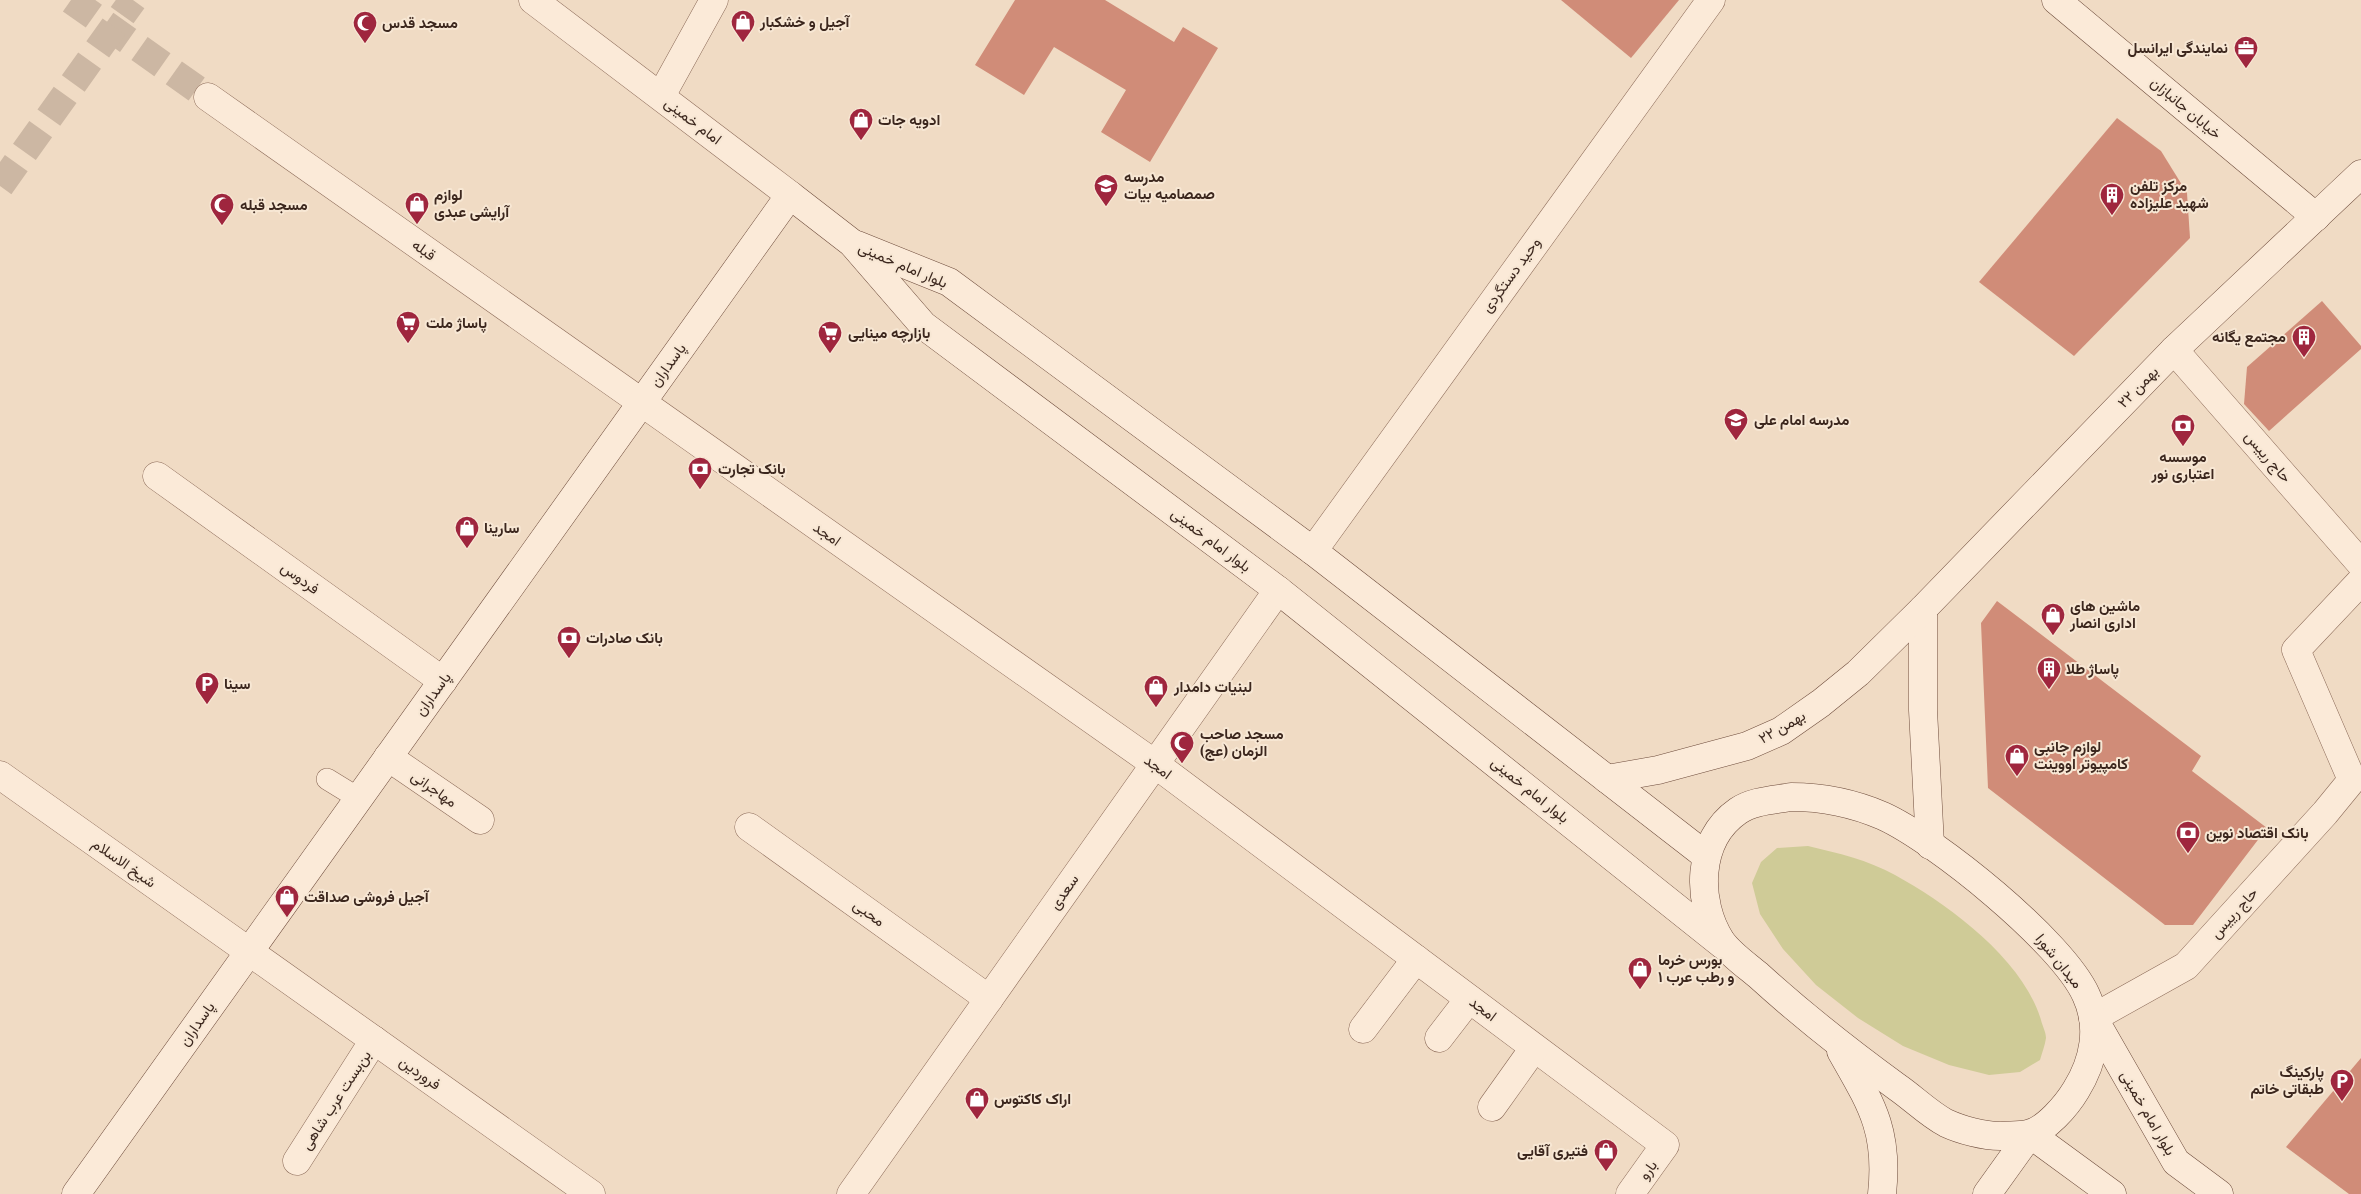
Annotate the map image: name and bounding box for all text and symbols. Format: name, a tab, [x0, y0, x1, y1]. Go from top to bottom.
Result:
shop icon: آجیل و خشکبار	[730, 9, 756, 43]
mosque icon: مسجد قدس	[352, 10, 378, 44]
place label: آجیل و خشکبار	[759, 11, 851, 31]
place label: مسجد قدس	[382, 12, 458, 32]
office icon: نمایندگی ایرانسل	[2233, 35, 2259, 69]
place label: نمایندگی ایرانسل	[2128, 37, 2228, 57]
street label: خیابان جانبازان	[2147, 72, 2226, 143]
street label: امام خمینی	[660, 92, 726, 149]
shop icon: ادویه جات	[848, 107, 874, 141]
place label: ادویه جات	[878, 109, 940, 129]
place label: مدرسه صمصامیه بیات	[1124, 166, 1215, 203]
school or university icon: مدرسه صمصامیه بیات	[1093, 173, 1119, 207]
place label: مرکز تلفن شهید علیزاده	[2130, 175, 2209, 212]
building icon: مرکز تلفن شهید علیزاده	[2099, 182, 2125, 216]
place label: لوازم آرایشی عبدی	[434, 184, 510, 221]
shop icon: لوازم آرایشی عبدی	[404, 191, 430, 225]
mosque icon: مسجد قبله	[209, 192, 235, 226]
place label: مسجد قبله	[240, 194, 308, 214]
street label: وحید دستگردی	[1476, 233, 1545, 317]
street label: قبله	[409, 234, 441, 265]
street label: بلوار امام خمینی	[855, 236, 951, 293]
supermarket icon: پاساژ ملت	[395, 310, 421, 344]
place label: پاساژ ملت	[426, 312, 487, 333]
supermarket icon: بازارچه مینایی	[817, 320, 843, 354]
place label: بازارچه مینایی	[848, 322, 930, 343]
building icon: مجتمع یگانه	[2291, 324, 2317, 358]
place label: مجتمع یگانه	[2212, 326, 2286, 347]
street label: پاسداران	[645, 338, 691, 391]
street label: ۲۲ بهمن	[2112, 361, 2163, 412]
school or university icon: مدرسه امام علی	[1723, 407, 1749, 441]
place label: مدرسه امام علی	[1754, 409, 1849, 430]
bank icon: موسسه اعتباری نور	[2170, 413, 2196, 447]
street label: حاج رییس	[2239, 426, 2297, 488]
place label: موسسه اعتباری نور	[2151, 446, 2214, 483]
bank icon: بانک تجارت	[687, 456, 713, 490]
place label: بانک تجارت	[718, 458, 786, 478]
street label: بلوار امام خمینی	[1167, 503, 1256, 577]
shop icon: سارینا	[454, 515, 480, 549]
street label: امجد	[810, 516, 845, 550]
place label: سارینا	[484, 517, 520, 537]
street label: فردوس	[277, 556, 324, 599]
place label: ماشین های اداری انصار	[2069, 595, 2140, 632]
shop icon: ماشین های اداری انصار	[2040, 602, 2066, 636]
bank icon: بانک صادرات	[556, 625, 582, 659]
place label: بانک صادرات	[586, 627, 663, 647]
building icon: پاساژ طلا	[2036, 656, 2062, 690]
place label: پاساژ طلا	[2066, 658, 2119, 679]
street label: پاسداران	[410, 667, 456, 720]
parking icon: سینا	[194, 671, 220, 705]
place label: سینا	[224, 673, 251, 693]
shop icon: لبنیات دامدار	[1143, 674, 1169, 708]
place label: لبنیات دامدار	[1173, 676, 1252, 696]
street label: ۲۲ بهمن	[1755, 705, 1809, 748]
place label: مسجد صاحب الزمان (عج)	[1200, 723, 1284, 761]
mosque icon: مسجد صاحب الزمان (عج)	[1169, 730, 1195, 764]
place label: لوازم جانبی کامپیوتر اووینت	[2034, 736, 2128, 774]
shop icon: لوازم جانبی کامپیوتر اووینت	[2004, 743, 2030, 777]
street label: امجد	[1141, 749, 1176, 783]
street label: بلوار امام خمینی	[1487, 752, 1574, 828]
street label: مهاجرانی	[407, 765, 461, 812]
bank icon: بانک اقتصاد نوین	[2175, 820, 2201, 854]
place label: بانک اقتصاد نوین	[2206, 822, 2309, 842]
street label: شیخ الاسلام	[87, 833, 161, 893]
street label: سعدی	[1044, 870, 1083, 914]
street label: حاج رییس	[2205, 883, 2263, 943]
shop icon: آجیل فروشی صداقت	[274, 884, 300, 918]
place label: آجیل فروشی صداقت	[304, 886, 430, 906]
street label: محبی	[849, 894, 889, 931]
street label: میدان شورا	[2032, 929, 2088, 992]
place label: بورس خرما و رطب عرب ۱	[1658, 949, 1735, 986]
shop icon: بورس خرما و رطب عرب ۱	[1627, 956, 1653, 990]
street label: امجد	[1466, 991, 1501, 1025]
street label: پاسداران	[174, 997, 219, 1050]
street label: بن‌بست عرب شاهی	[295, 1046, 376, 1154]
street label: فروردین	[395, 1051, 445, 1095]
place label: پارکینگ طبقاتی خاتم	[2250, 1061, 2324, 1099]
street label: بلوار امام خمینی	[2116, 1066, 2181, 1159]
parking icon: پارکینگ طبقاتی خاتم	[2329, 1068, 2355, 1102]
shop icon: اراک کاکتوس	[964, 1086, 990, 1120]
place label: اراک کاکتوس	[994, 1088, 1071, 1108]
shop icon: فتیری آقایی	[1593, 1138, 1619, 1172]
place label: فتیری آقایی	[1517, 1140, 1588, 1160]
street label: بارو	[1633, 1155, 1661, 1183]

